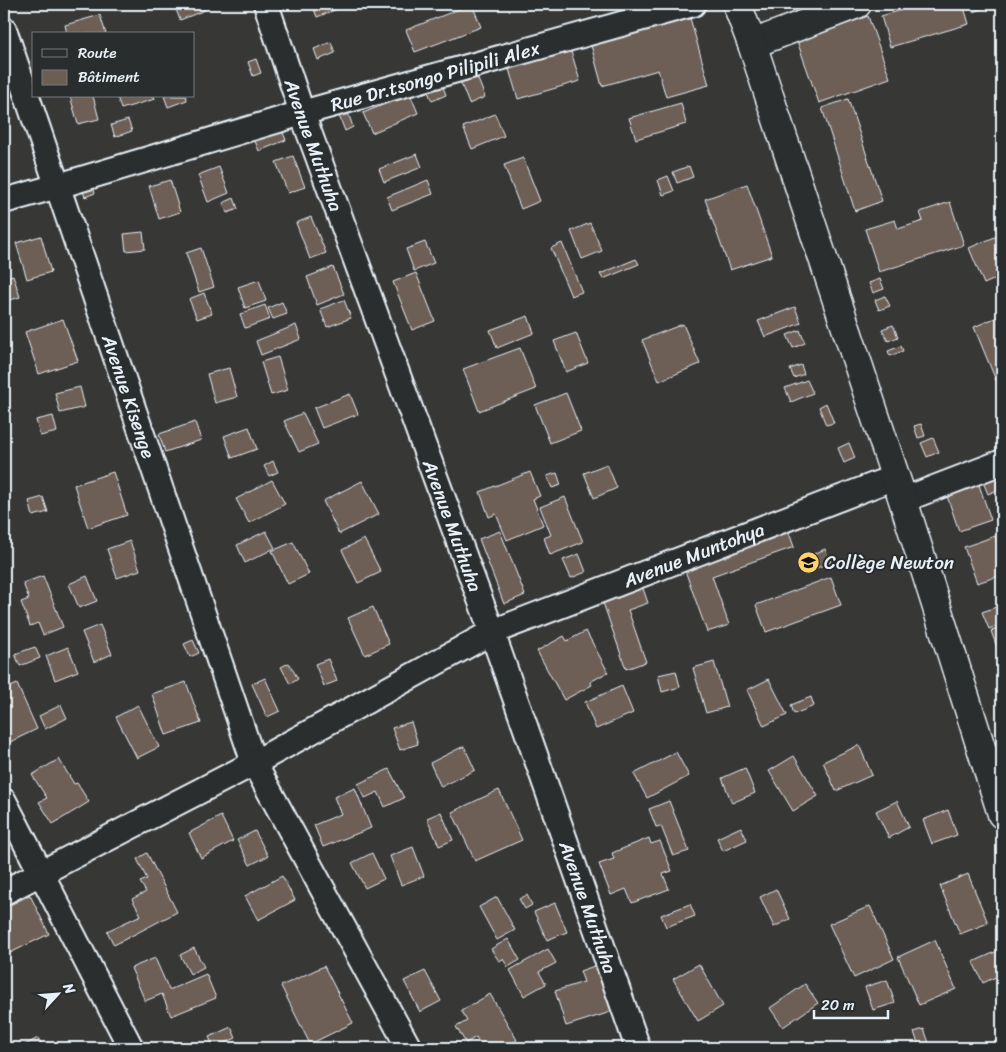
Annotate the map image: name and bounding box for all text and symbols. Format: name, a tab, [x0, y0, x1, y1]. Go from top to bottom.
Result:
street label: Rue Dr.tsongo Pilipili Alex	[327, 31, 544, 121]
legend	[32, 32, 195, 98]
text: Route	[78, 40, 117, 66]
text: Bâtiment	[78, 64, 140, 90]
street label: Avenue Muthuha	[275, 74, 353, 217]
street label: Avenue Kisenge	[92, 329, 165, 463]
street label: Avenue Muthuha	[413, 454, 492, 597]
street label: Avenue Muntohya	[617, 513, 770, 597]
place label: Collège Newton	[824, 546, 954, 579]
school or university icon: Collège Newton	[796, 550, 820, 574]
street label: Avenue Muthuha	[549, 835, 627, 979]
north arrow	[32, 970, 82, 1020]
text: N	[55, 978, 83, 999]
scale bar	[814, 987, 887, 1019]
text: 20 m	[821, 992, 855, 1018]

